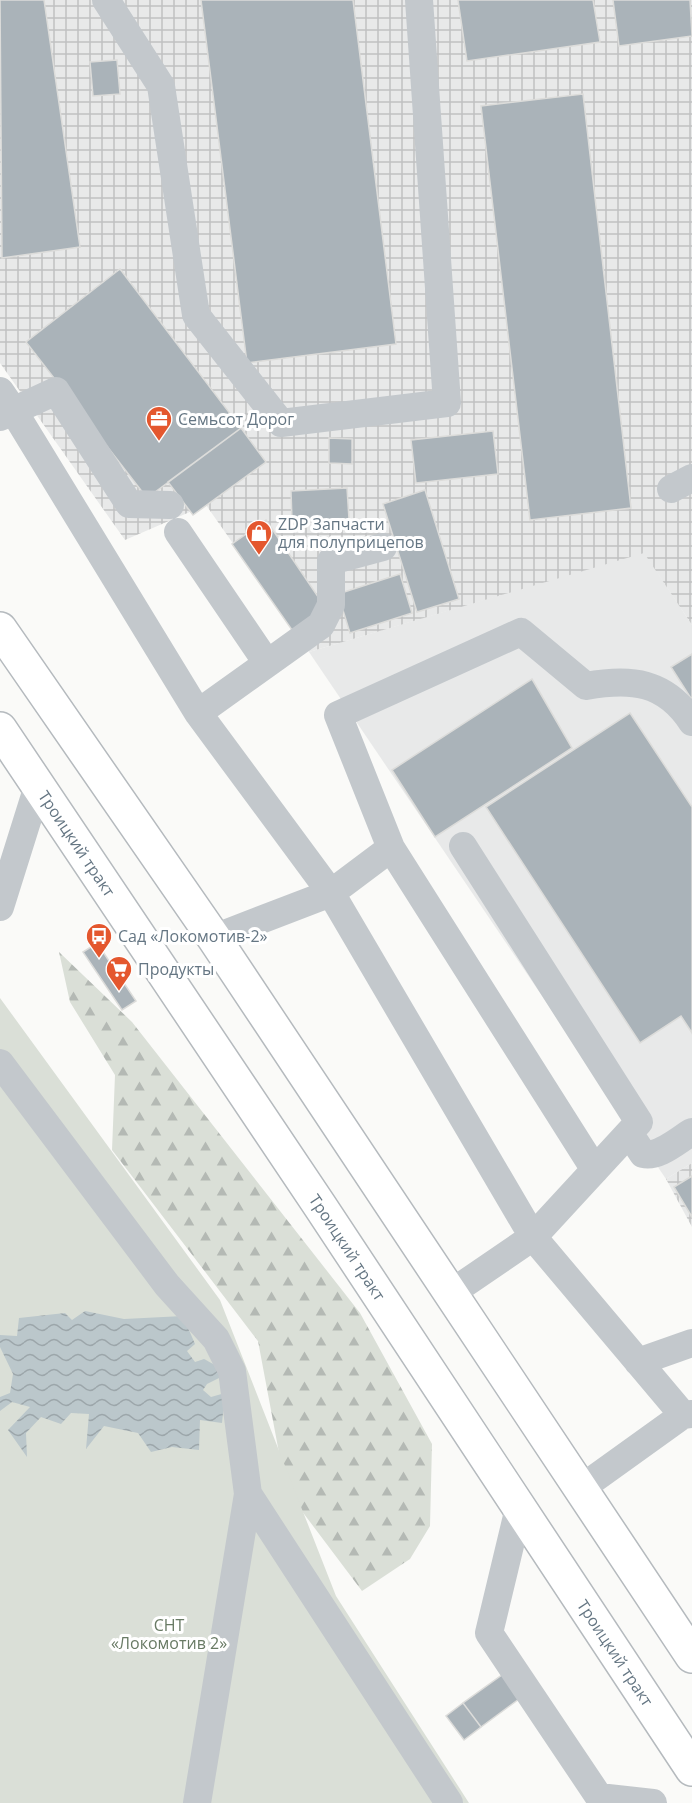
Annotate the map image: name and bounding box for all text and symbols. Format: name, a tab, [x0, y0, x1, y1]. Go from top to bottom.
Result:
office icon: Семьсот Дорог	[144, 404, 174, 442]
place label: Семьсот Дорог	[178, 408, 294, 430]
place label: ZDP Запчасти для полуприцепов	[278, 513, 424, 553]
shop icon: ZDP Запчасти для полуприцепов	[244, 518, 274, 556]
street label: Троицкий тракт	[33, 786, 121, 901]
bus stop icon: Сад «Локомотив-2»	[84, 921, 114, 959]
place label: Сад «Локомотив-2»	[118, 925, 268, 947]
supermarket icon: Продукты	[104, 954, 134, 992]
place label: Продукты	[138, 958, 214, 980]
street label: Троицкий тракт	[304, 1190, 391, 1305]
street label: Троицкий тракт	[572, 1595, 659, 1711]
park label: СНТ «Локомотив 2»	[111, 1614, 227, 1654]

